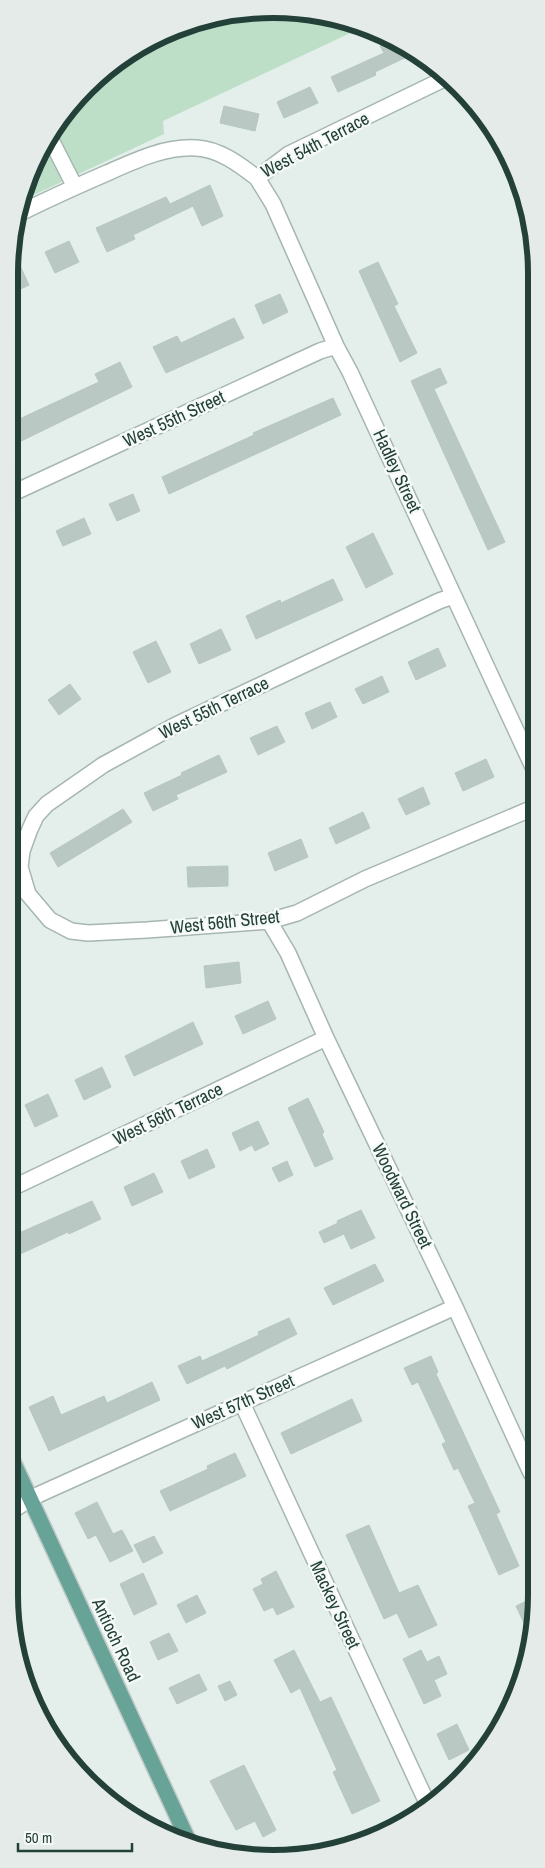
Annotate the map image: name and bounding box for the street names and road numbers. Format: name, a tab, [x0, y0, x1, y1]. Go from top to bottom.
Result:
street label: West 54th Terrace	[256, 106, 373, 184]
street label: West 55th Street	[119, 384, 229, 453]
street label: Hadley Street	[367, 425, 428, 517]
street label: West 55th Terrace	[155, 670, 273, 745]
street label: West 56th Street	[169, 903, 281, 940]
street label: West 56th Terrace	[109, 1076, 227, 1151]
street label: Woodward Street	[366, 1139, 439, 1252]
street label: West 57th Street	[188, 1368, 298, 1435]
street label: Mackey Street	[304, 1557, 367, 1653]
street label: Antioch Road	[86, 1593, 147, 1686]

